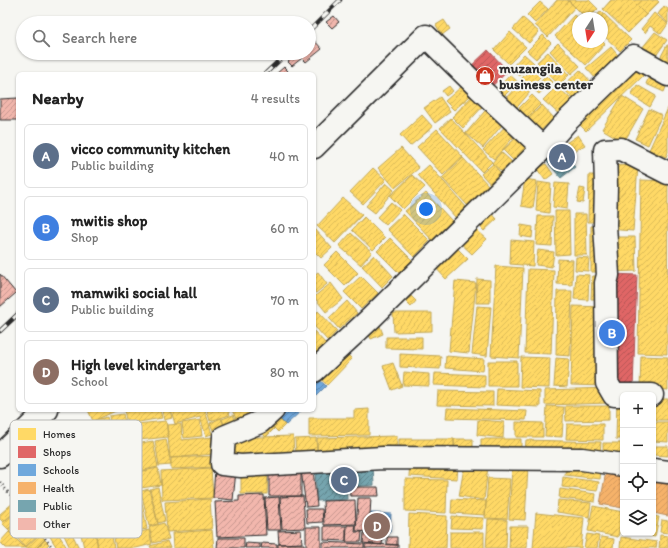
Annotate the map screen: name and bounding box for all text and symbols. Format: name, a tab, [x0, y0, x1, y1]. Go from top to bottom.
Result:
north arrow	[572, 12, 608, 48]
search box	[16, 16, 316, 60]
icon: search	[30, 27, 52, 49]
text: Search here	[62, 29, 137, 47]
place label: muzangila business center	[498, 60, 593, 93]
shop icon: muzangila business center	[474, 65, 496, 87]
text: Nearby	[32, 88, 84, 108]
text: 4 results	[251, 91, 300, 106]
text: vicco community kitchen	[71, 140, 230, 158]
pin: A	[549, 142, 575, 172]
text: A	[42, 149, 50, 164]
text: 40 m	[269, 149, 299, 164]
text: Public building	[71, 158, 154, 173]
your location	[416, 199, 436, 219]
text: mwitis shop	[71, 212, 147, 230]
text: B	[42, 221, 50, 236]
text: 60 m	[270, 221, 299, 236]
text: Shop	[71, 230, 98, 245]
text: mamwiki social hall	[71, 284, 197, 302]
text: C	[42, 293, 50, 308]
text: 70 m	[271, 293, 299, 308]
text: Public building	[71, 302, 154, 317]
pin: B	[599, 318, 625, 348]
text: High level kindergarten	[71, 356, 221, 374]
text: D	[42, 365, 50, 380]
text: 80 m	[270, 365, 299, 380]
text: School	[71, 374, 108, 389]
map controls	[620, 392, 656, 536]
button: +	[620, 392, 656, 428]
legend	[10, 420, 142, 538]
text: Homes	[43, 428, 76, 441]
button: −	[620, 428, 656, 464]
text: Shops	[43, 446, 71, 459]
text: Schools	[43, 464, 79, 477]
button: locate	[620, 464, 656, 500]
pin: C	[331, 465, 357, 495]
text: Health	[43, 482, 74, 495]
text: Public	[43, 500, 72, 513]
button: layers	[620, 500, 656, 536]
pin: D	[364, 511, 390, 541]
text: Other	[43, 518, 71, 531]

